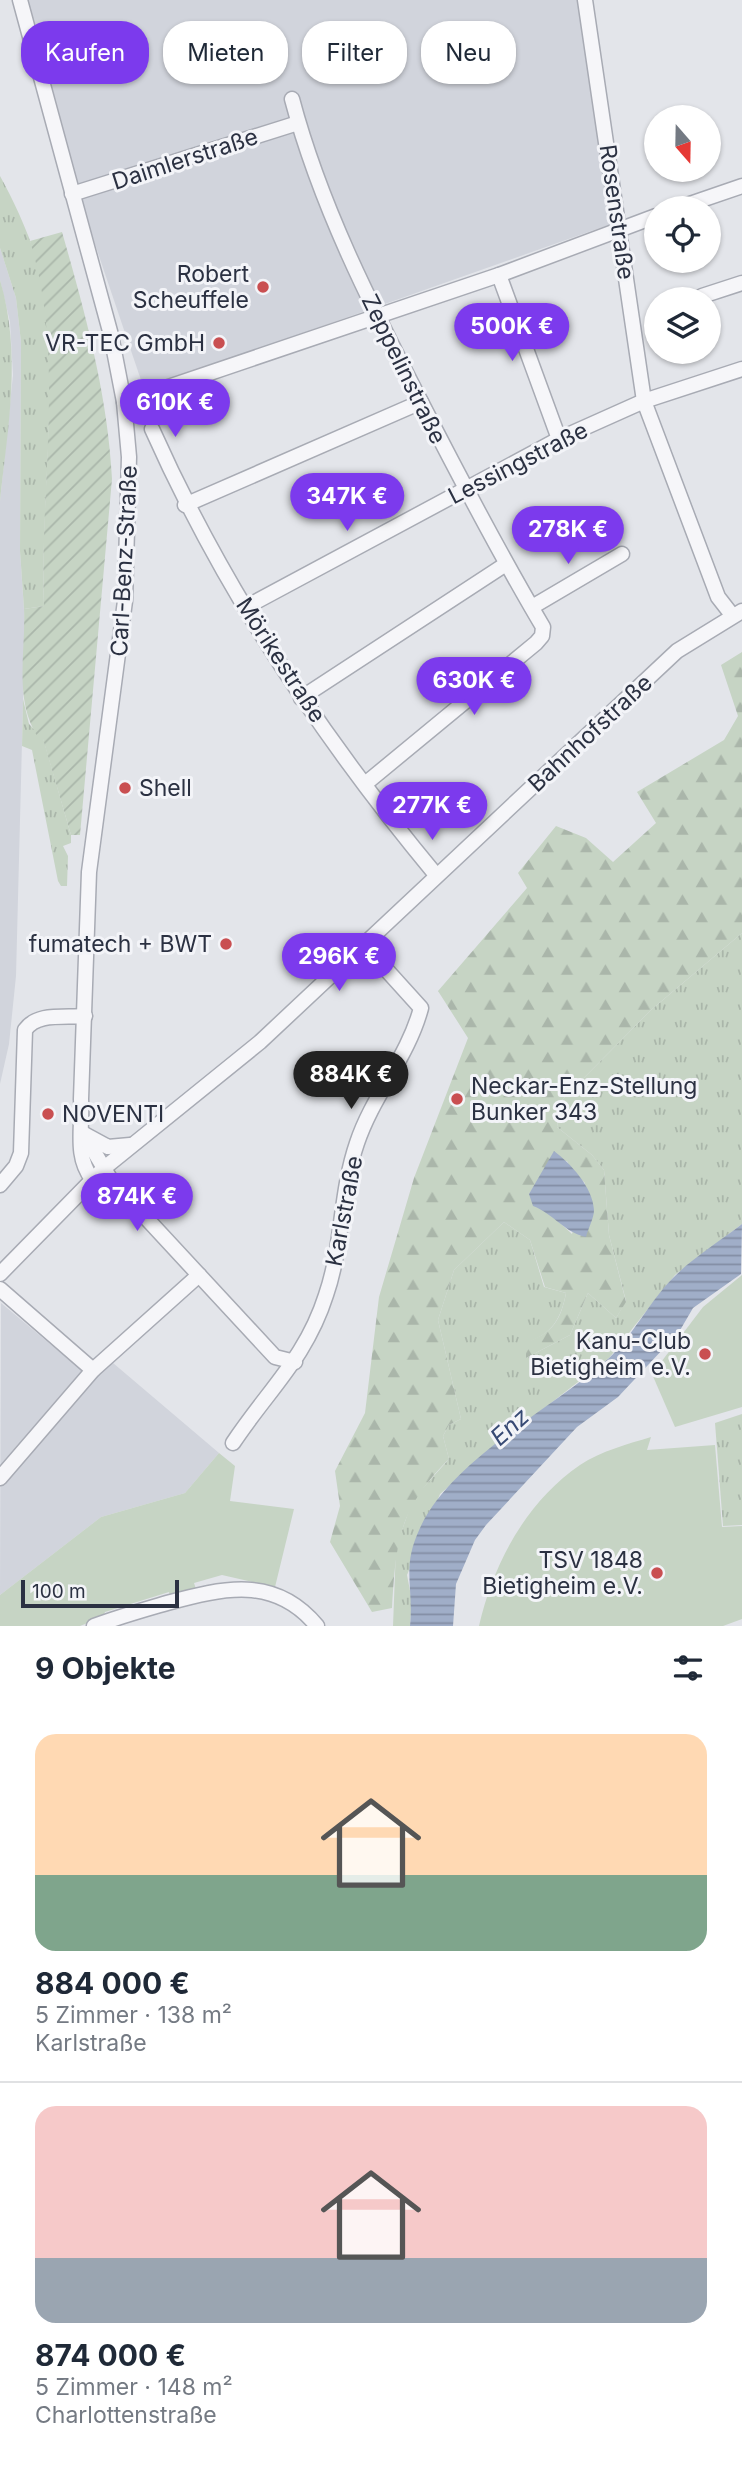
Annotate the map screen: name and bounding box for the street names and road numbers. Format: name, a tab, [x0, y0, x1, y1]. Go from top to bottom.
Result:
street label: Daimlerstraße	[109, 122, 261, 196]
street label: Rosenstraße	[594, 143, 640, 281]
street label: Zeppelinstraße	[356, 290, 452, 448]
street label: Lessingstraße	[444, 416, 592, 510]
street label: Carl-Benz-Straße	[105, 465, 143, 657]
street label: Mörikestraße	[230, 592, 332, 728]
street label: Bahnhofstraße	[522, 668, 658, 798]
street label: Karlstraße	[320, 1153, 368, 1269]

